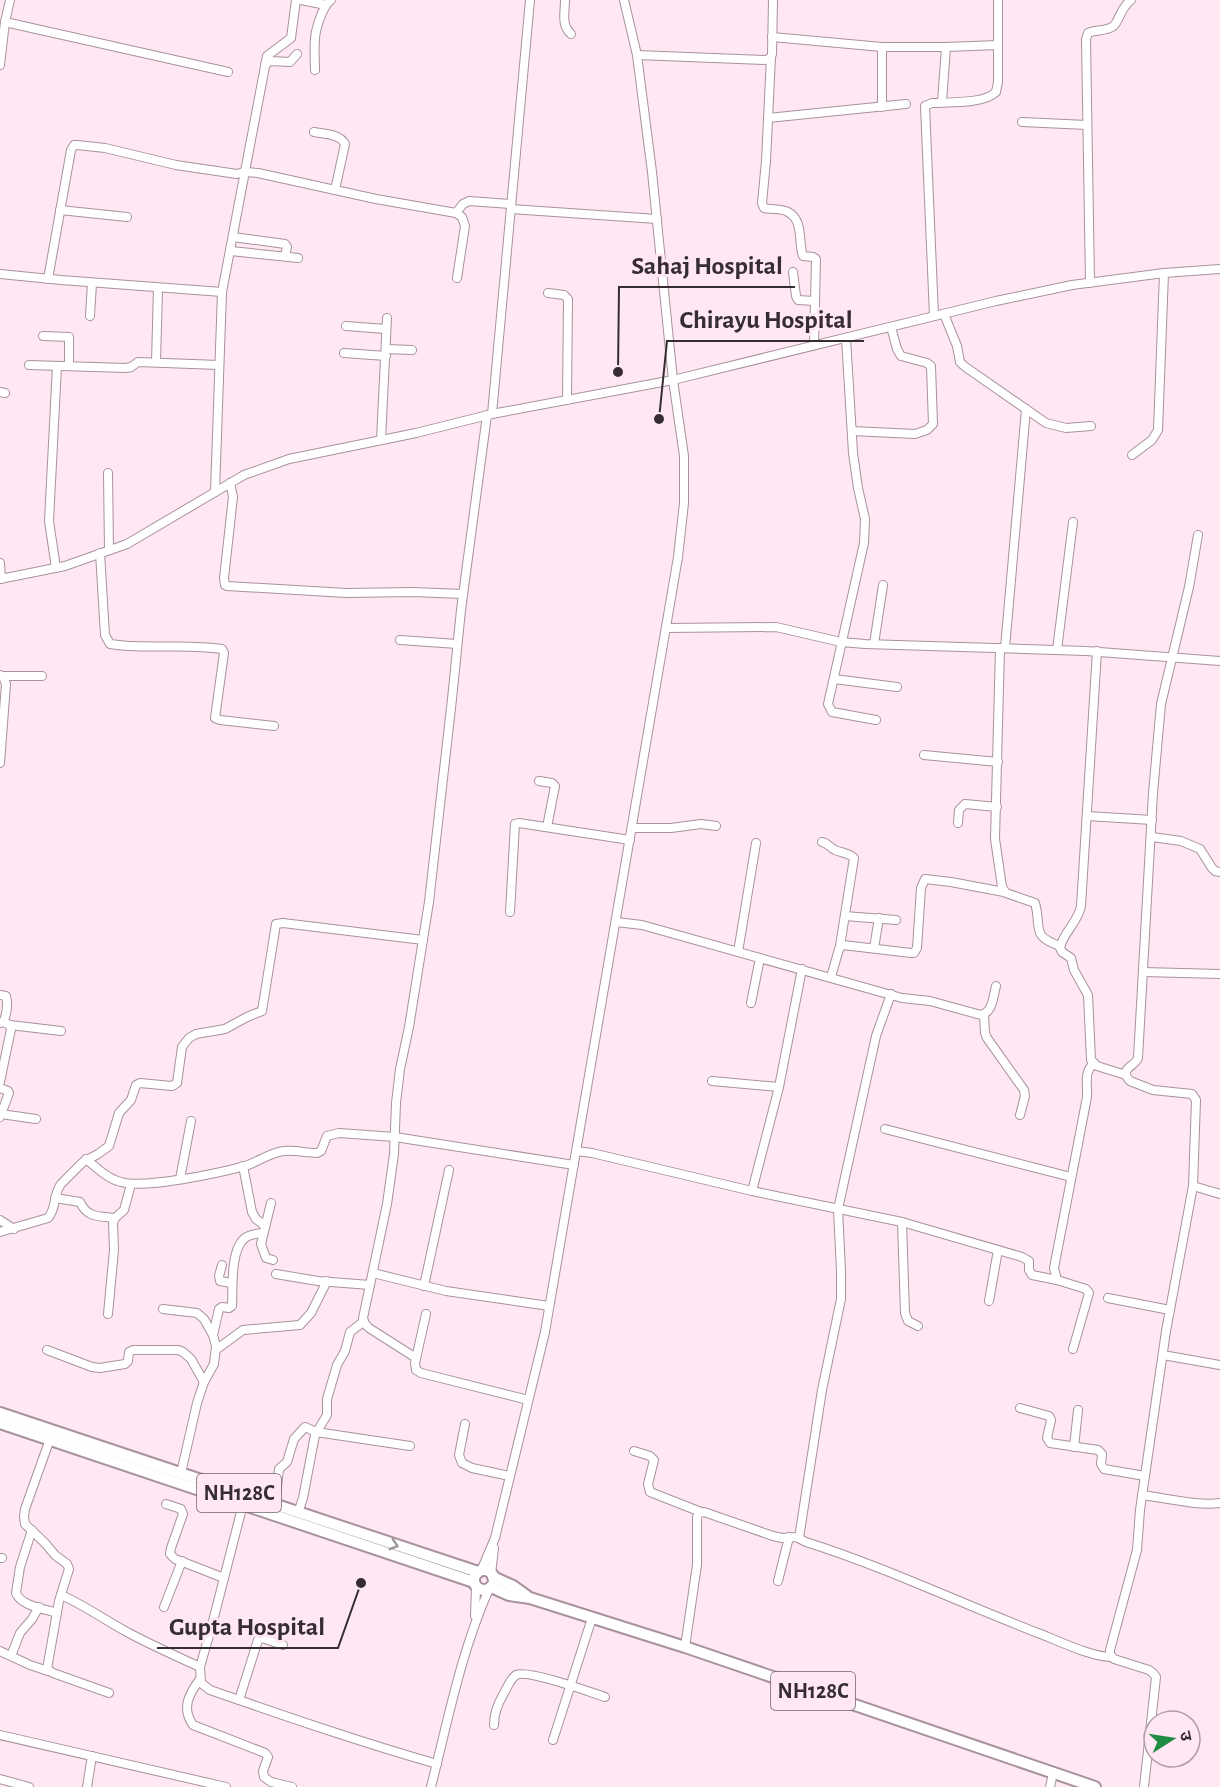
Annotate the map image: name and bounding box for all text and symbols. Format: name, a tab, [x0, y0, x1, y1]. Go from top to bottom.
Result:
callout: Sahaj Hospital	[619, 243, 795, 287]
text: Sahaj Hospital	[631, 253, 783, 279]
callout: Chirayu Hospital	[667, 297, 864, 341]
text: Chirayu Hospital	[679, 307, 853, 333]
road number: NH128C	[197, 1474, 281, 1512]
one-way arrow	[388, 1537, 399, 1550]
callout: Gupta Hospital	[157, 1604, 338, 1648]
text: Gupta Hospital	[169, 1614, 325, 1640]
road number: NH128C	[771, 1672, 855, 1710]
north arrow	[1142, 1709, 1202, 1769]
text: उ	[1177, 1730, 1195, 1743]

